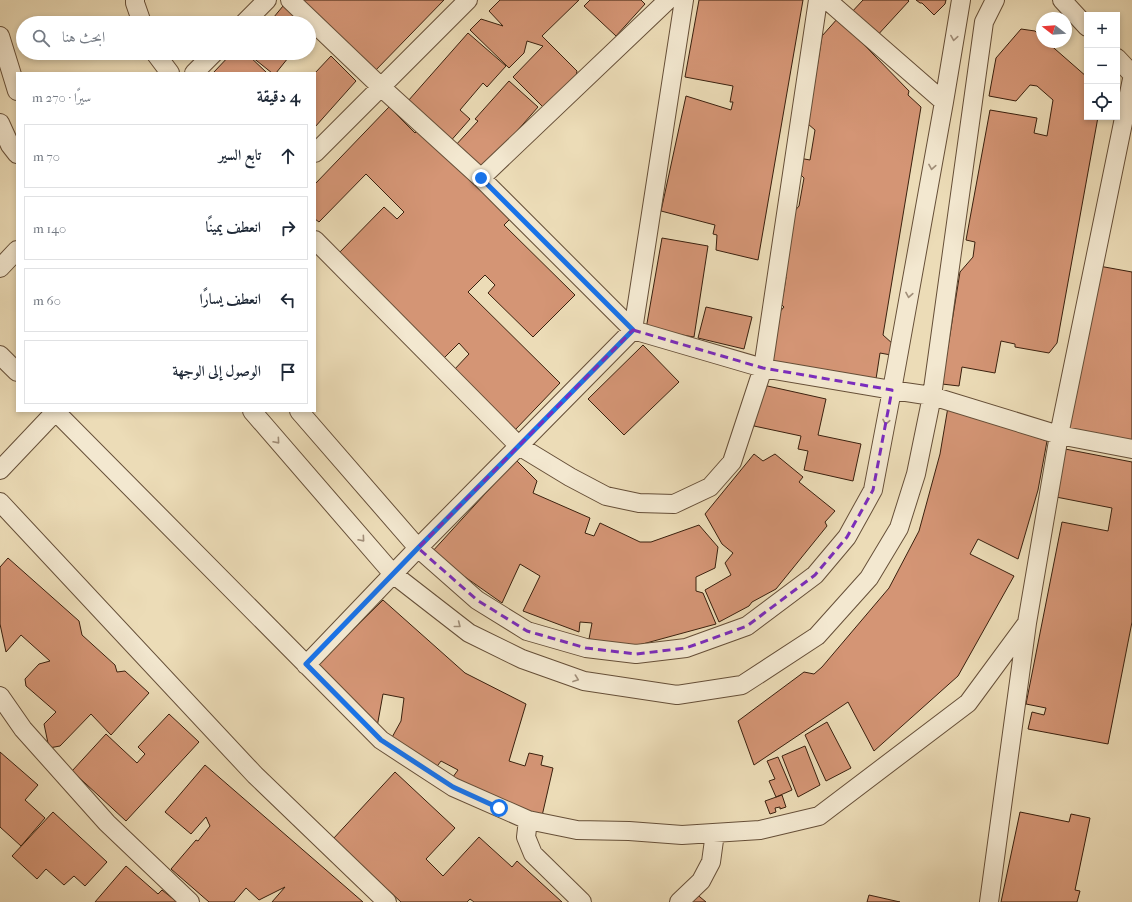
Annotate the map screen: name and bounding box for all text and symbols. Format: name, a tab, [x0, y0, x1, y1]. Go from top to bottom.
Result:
north arrow	[1036, 12, 1072, 48]
map controls	[1084, 12, 1120, 120]
button: +	[1084, 12, 1120, 48]
search box	[16, 16, 316, 60]
icon: search	[30, 27, 52, 49]
text: ابحث هنا	[62, 28, 105, 46]
one-way arrow	[950, 35, 959, 42]
button: −	[1084, 48, 1120, 84]
button: locate	[1084, 84, 1120, 120]
text: 4 دقيقة	[257, 86, 300, 106]
text: سيرًا · 270 m	[32, 90, 91, 105]
icon: ahead	[277, 145, 299, 167]
text: تابع السير	[219, 146, 261, 164]
text: 70 m	[33, 149, 60, 164]
one-way arrow	[929, 164, 937, 170]
route end	[472, 169, 490, 187]
icon: right	[277, 217, 299, 239]
text: انعطف يمينًا	[206, 218, 261, 236]
text: 140 m	[33, 221, 66, 236]
icon: left	[277, 289, 299, 311]
text: انعطف يسارًا	[200, 290, 261, 308]
one-way arrow	[906, 291, 914, 298]
text: 60 m	[33, 293, 61, 308]
icon: arrive	[277, 361, 299, 383]
text: الوصول إلى الوجهة	[172, 362, 261, 380]
one-way arrow	[882, 419, 891, 426]
one-way arrow	[272, 436, 279, 443]
one-way arrow	[357, 534, 365, 542]
one-way arrow	[454, 621, 461, 628]
one-way arrow	[573, 674, 580, 682]
route start	[490, 799, 508, 817]

